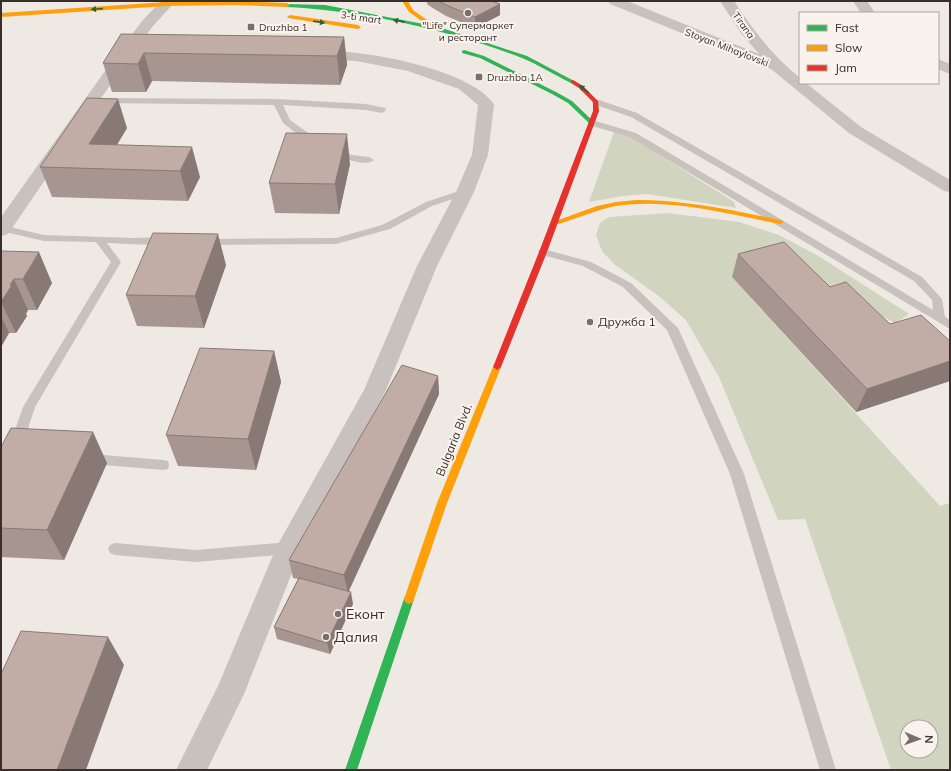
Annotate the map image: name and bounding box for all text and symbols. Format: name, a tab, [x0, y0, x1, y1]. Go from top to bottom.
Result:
one-way arrow	[91, 5, 103, 12]
street label: 3-ti mart	[340, 8, 383, 27]
marker: "Life" Супермаркет и ресторант	[463, 8, 473, 18]
street label: Tirana	[730, 9, 758, 41]
legend	[799, 12, 939, 84]
one-way arrow	[393, 18, 405, 24]
one-way arrow	[313, 19, 325, 25]
place label: "Life" Супермаркет и ресторант	[422, 19, 514, 44]
text: Fast	[835, 20, 859, 35]
place label: Druzhba 1	[259, 21, 308, 34]
marker: Druzhba 1	[246, 22, 256, 32]
street label: Stoyan Mihaylovski	[683, 25, 771, 69]
text: Slow	[835, 40, 863, 55]
text: Jam	[835, 60, 857, 75]
place label: Druzhba 1A	[487, 71, 544, 84]
marker: Druzhba 1A	[474, 72, 484, 82]
one-way arrow	[579, 85, 589, 94]
place label: Дружба 1	[598, 314, 656, 329]
marker: Дружба 1	[585, 317, 595, 327]
street label: Bulgaria Blvd.	[432, 401, 475, 478]
place label: Еконт	[346, 605, 385, 623]
marker: Еконт	[333, 609, 343, 619]
place label: Далия	[334, 628, 378, 646]
marker: Далия	[321, 632, 331, 642]
north arrow	[899, 719, 939, 759]
text: N	[922, 735, 936, 744]

